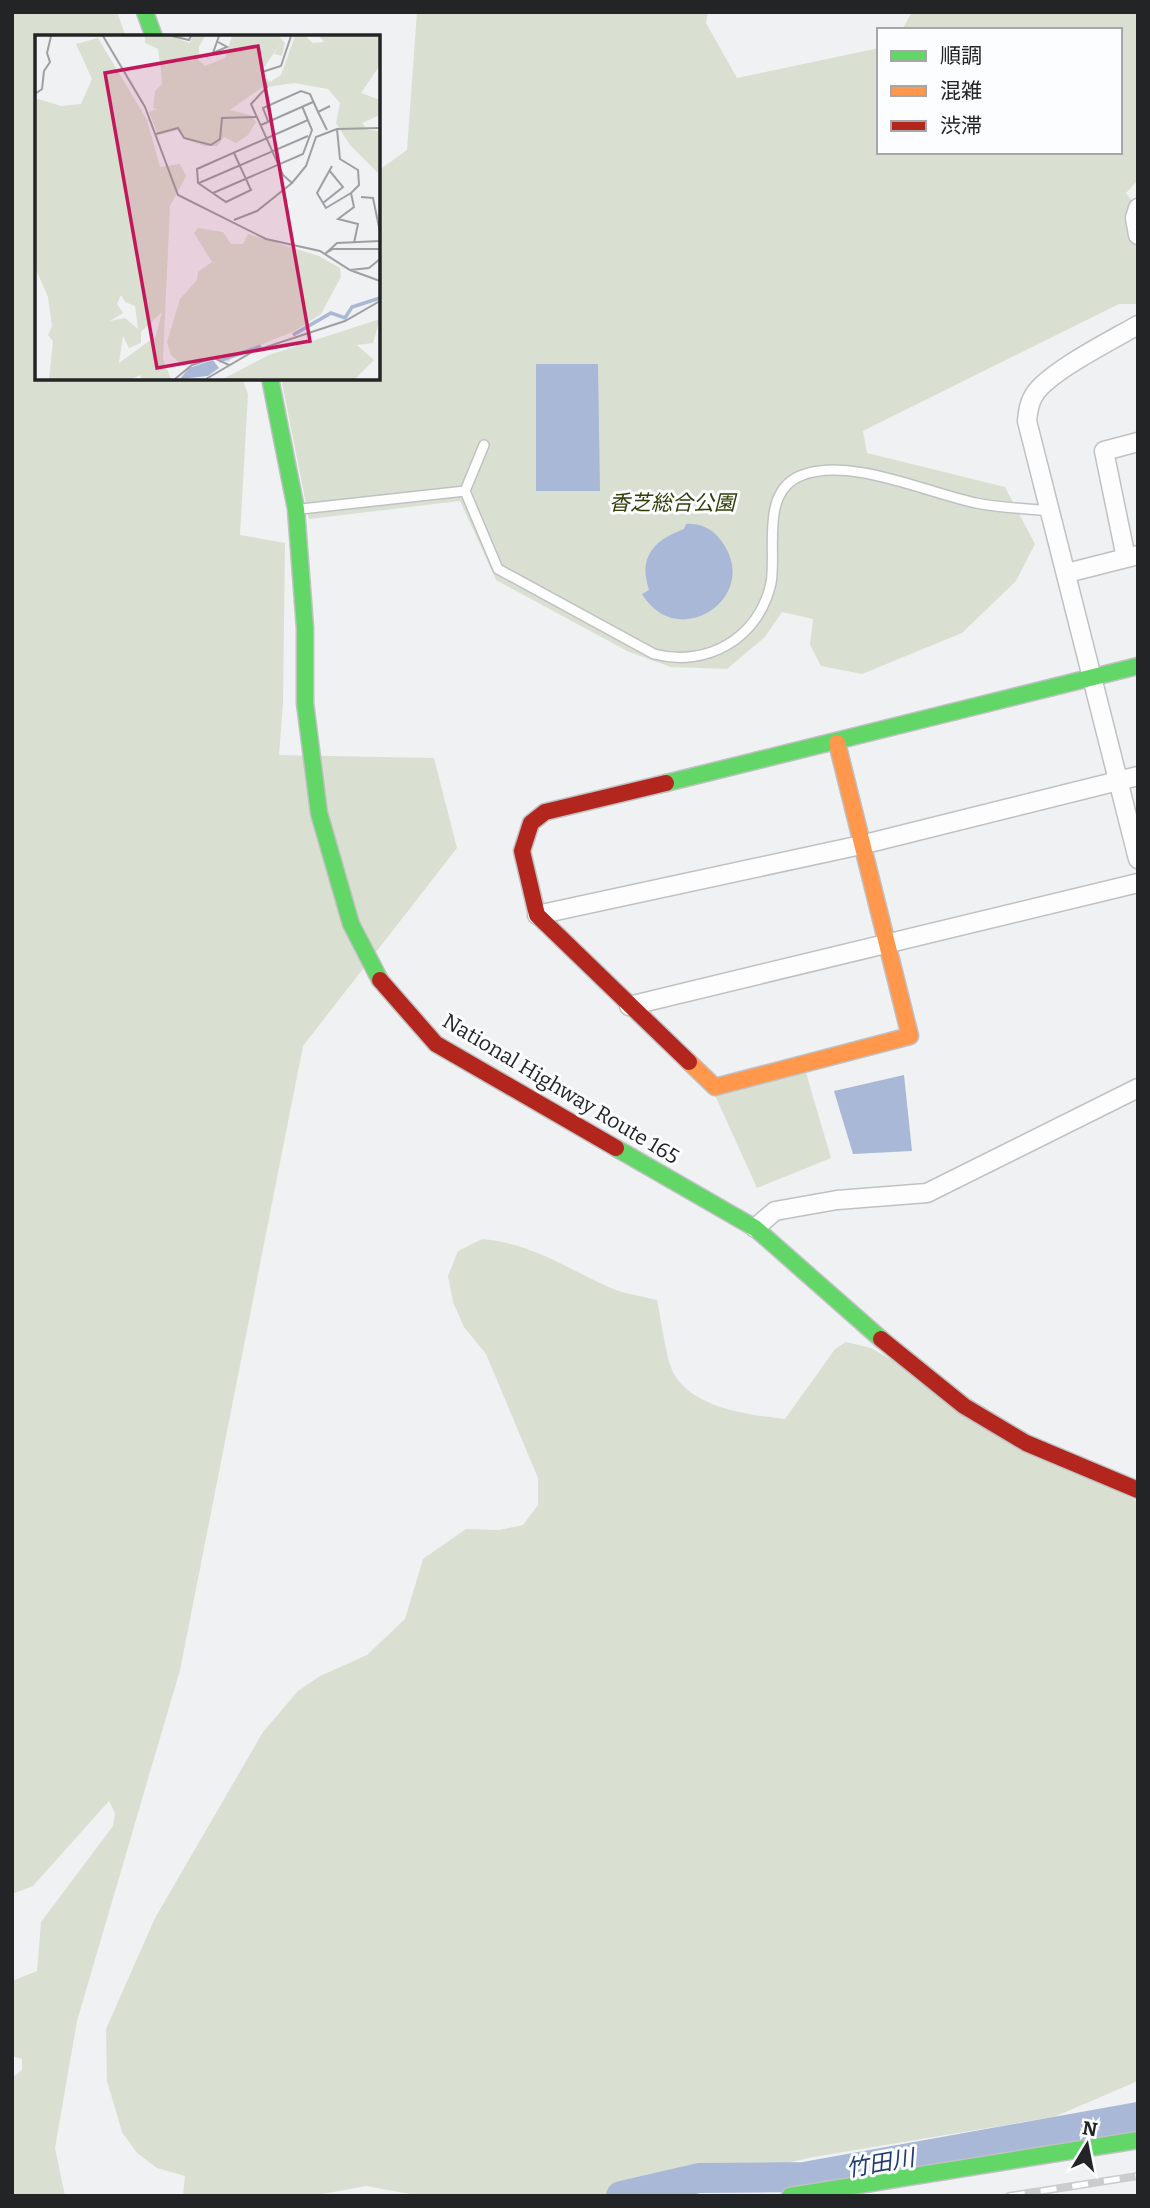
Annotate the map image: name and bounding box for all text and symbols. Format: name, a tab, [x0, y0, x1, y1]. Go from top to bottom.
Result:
legend	[877, 28, 1122, 154]
inset map	[35, 35, 380, 380]
text: 順調	[940, 43, 982, 69]
text: 混雑	[940, 78, 982, 104]
text: 渋滞	[940, 113, 982, 139]
park label: 香芝総合公園	[609, 490, 738, 516]
street label: National Highway Route 165	[438, 1008, 684, 1170]
north arrow	[1052, 2110, 1122, 2180]
text: N	[1081, 2116, 1099, 2141]
water label: 竹田川	[844, 2143, 919, 2183]

